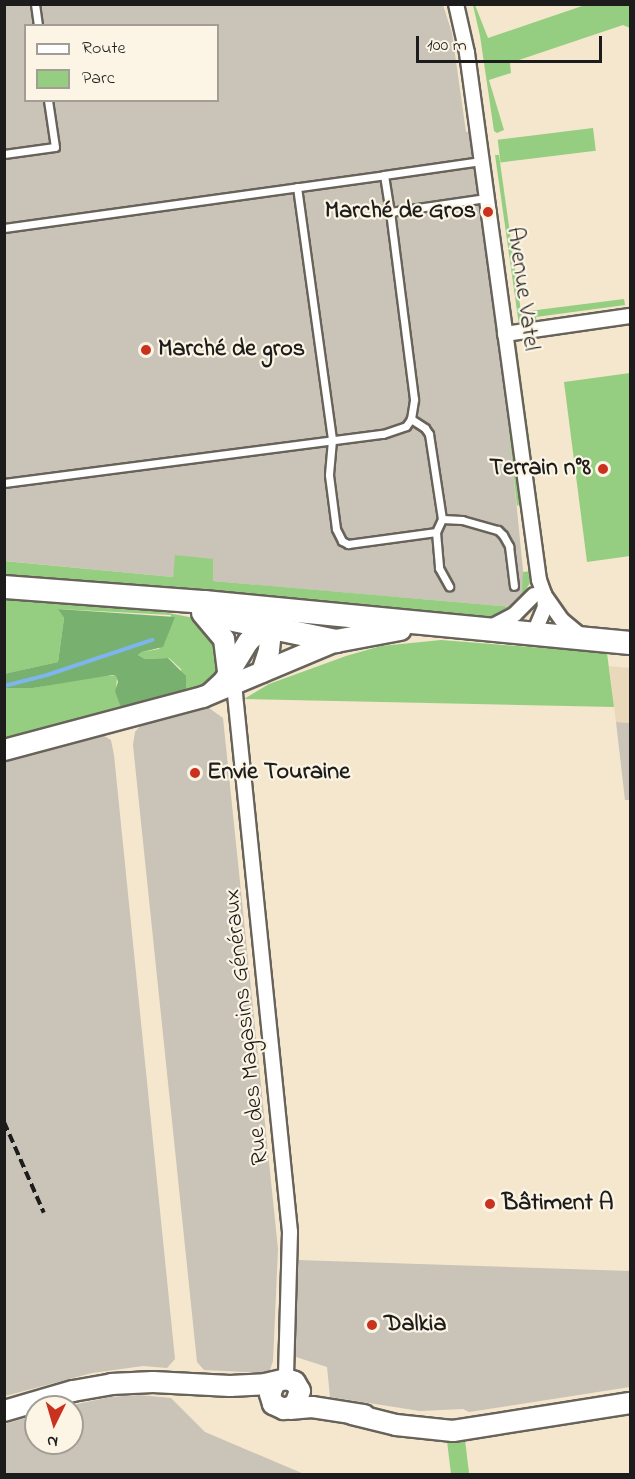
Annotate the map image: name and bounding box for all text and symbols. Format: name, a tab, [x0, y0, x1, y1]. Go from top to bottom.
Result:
legend	[24, 24, 219, 102]
scale bar	[419, 24, 605, 62]
text: 100 m	[427, 33, 467, 59]
text: Route	[82, 36, 126, 62]
text: Parc	[82, 66, 115, 92]
place label: Marché de Gros	[325, 198, 476, 226]
marker: Marché de Gros	[481, 205, 495, 219]
street label: Avenue Vatel	[499, 225, 545, 353]
place label: Marché de gros	[158, 336, 305, 364]
marker: Marché de gros	[139, 343, 153, 357]
place label: Terrain n°8	[489, 455, 591, 483]
marker: Terrain n°8	[596, 462, 610, 476]
place label: Envie Touraine	[207, 759, 350, 787]
marker: Envie Touraine	[188, 766, 202, 780]
street label: Rue des Magasins Généraux	[218, 888, 276, 1166]
place label: Bâtiment A	[502, 1190, 614, 1218]
marker: Bâtiment A	[483, 1197, 497, 1211]
place label: Dalkia	[384, 1311, 446, 1339]
marker: Dalkia	[365, 1318, 379, 1332]
north arrow	[24, 1395, 84, 1455]
text: N	[46, 1429, 59, 1453]

